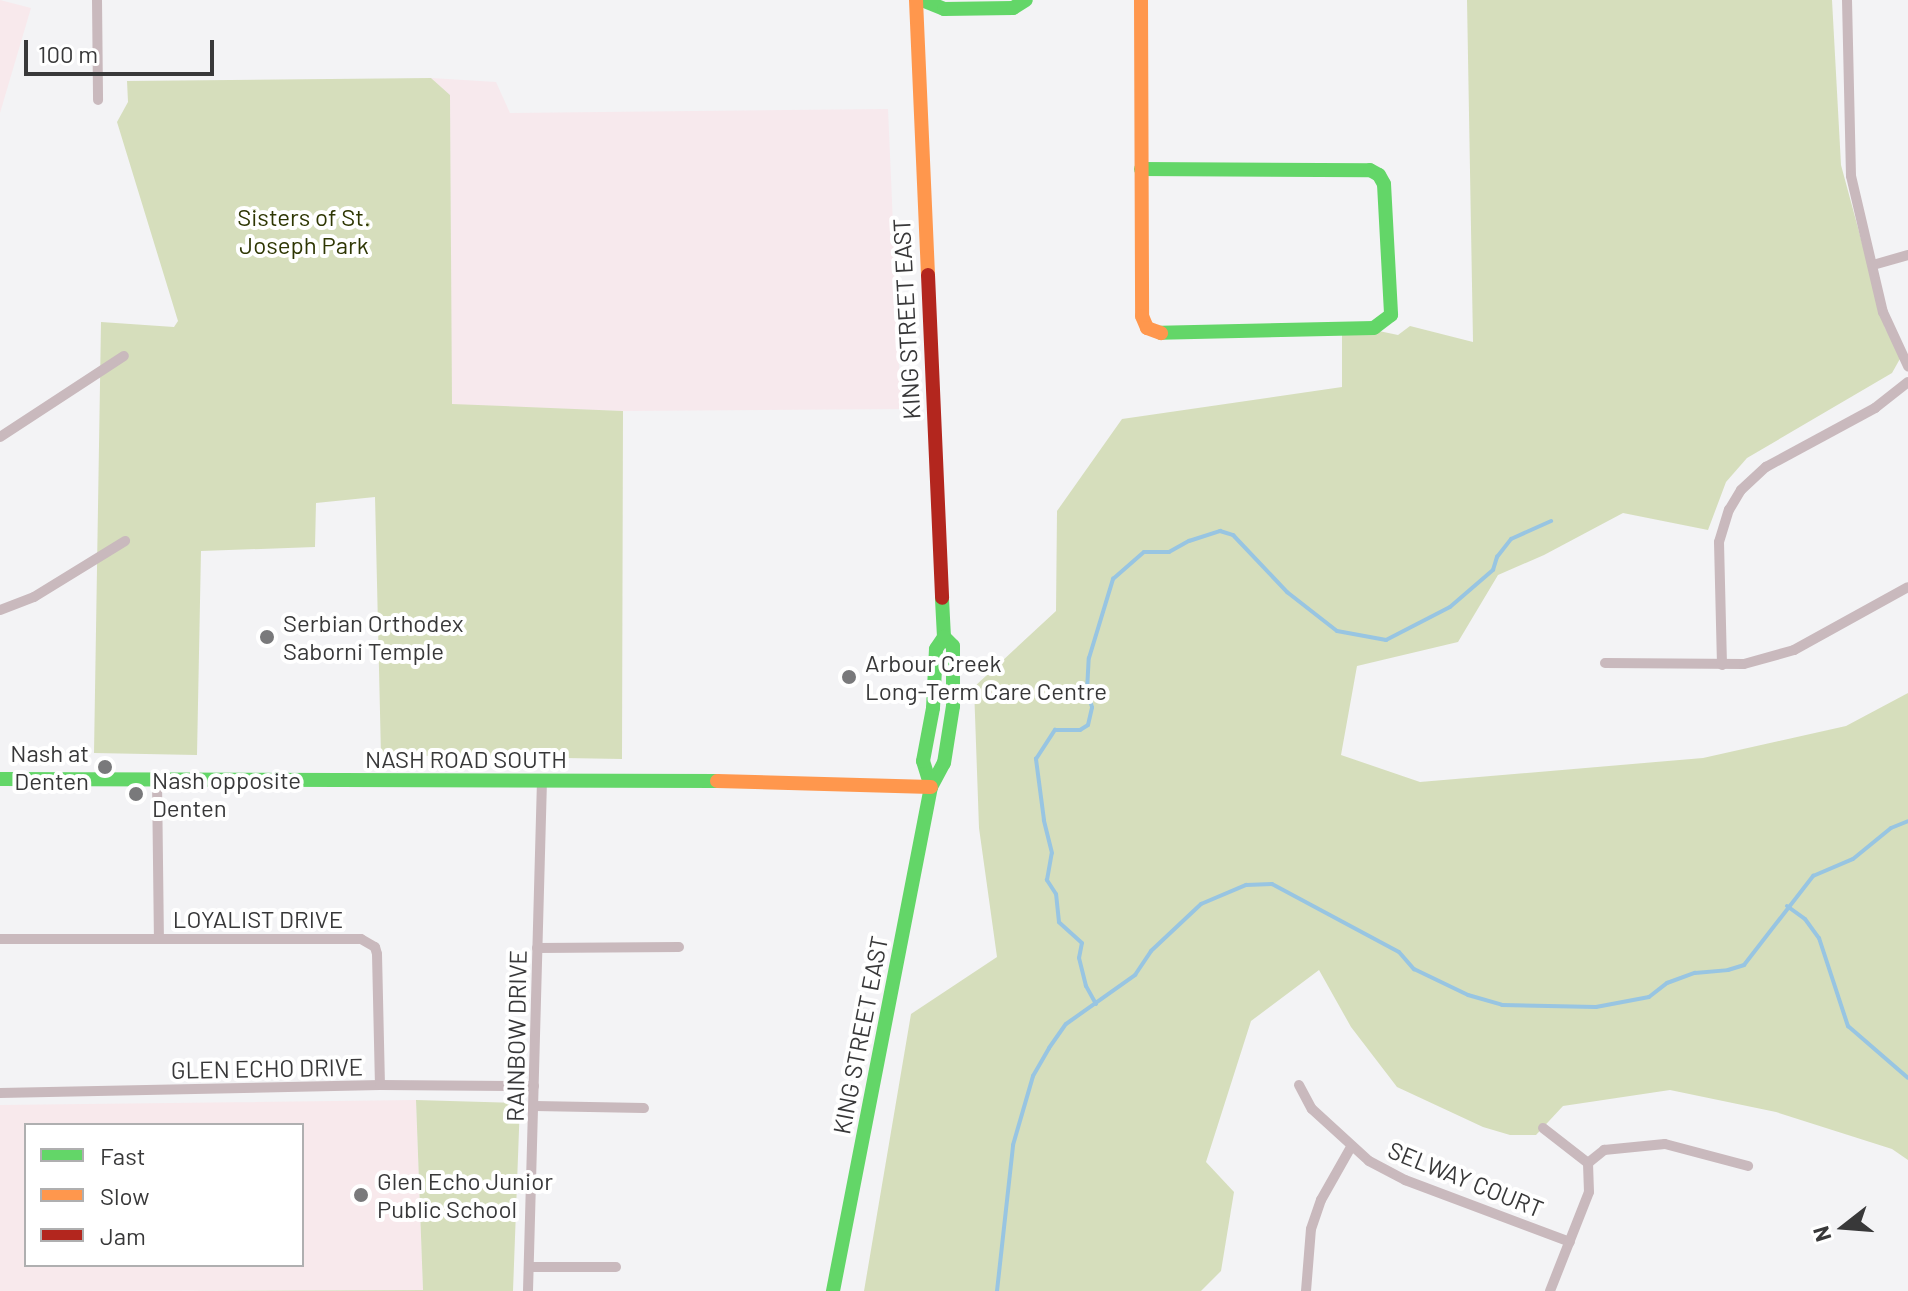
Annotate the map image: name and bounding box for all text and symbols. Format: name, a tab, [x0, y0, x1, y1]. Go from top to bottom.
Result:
scale bar	[28, 24, 218, 74]
text: 100 m	[38, 39, 98, 68]
park label: Sisters of St. Joseph Park	[237, 203, 371, 259]
street label: KING STREET EAST	[886, 218, 926, 420]
place label: Serbian Orthodex Saborni Temple	[283, 609, 463, 665]
marker: Serbian Orthodex Saborni Temple	[258, 628, 276, 646]
place label: Arbour Creek Long-Term Care Centre	[865, 649, 1107, 705]
marker: Arbour Creek Long-Term Care Centre	[840, 668, 858, 686]
place label: Nash at Denten	[10, 739, 89, 795]
street label: NASH ROAD SOUTH	[365, 745, 567, 773]
marker: Nash at Denten	[96, 758, 114, 776]
place label: Nash opposite Denten	[152, 766, 301, 822]
marker: Nash opposite Denten	[127, 785, 145, 803]
street label: LOYALIST DRIVE	[173, 905, 343, 933]
street label: KING STREET EAST	[827, 933, 893, 1137]
street label: RAINBOW DRIVE	[500, 950, 532, 1122]
street label: GLEN ECHO DRIVE	[171, 1052, 363, 1084]
legend	[24, 1123, 304, 1267]
street label: SELWAY COURT	[1384, 1135, 1548, 1223]
text: Fast	[100, 1141, 145, 1170]
place label: Glen Echo Junior Public School	[377, 1167, 553, 1223]
text: Slow	[100, 1181, 149, 1210]
marker: Glen Echo Junior Public School	[352, 1186, 370, 1204]
north arrow	[1804, 1187, 1884, 1267]
text: Jam	[100, 1221, 146, 1250]
text: N	[1806, 1223, 1836, 1245]

